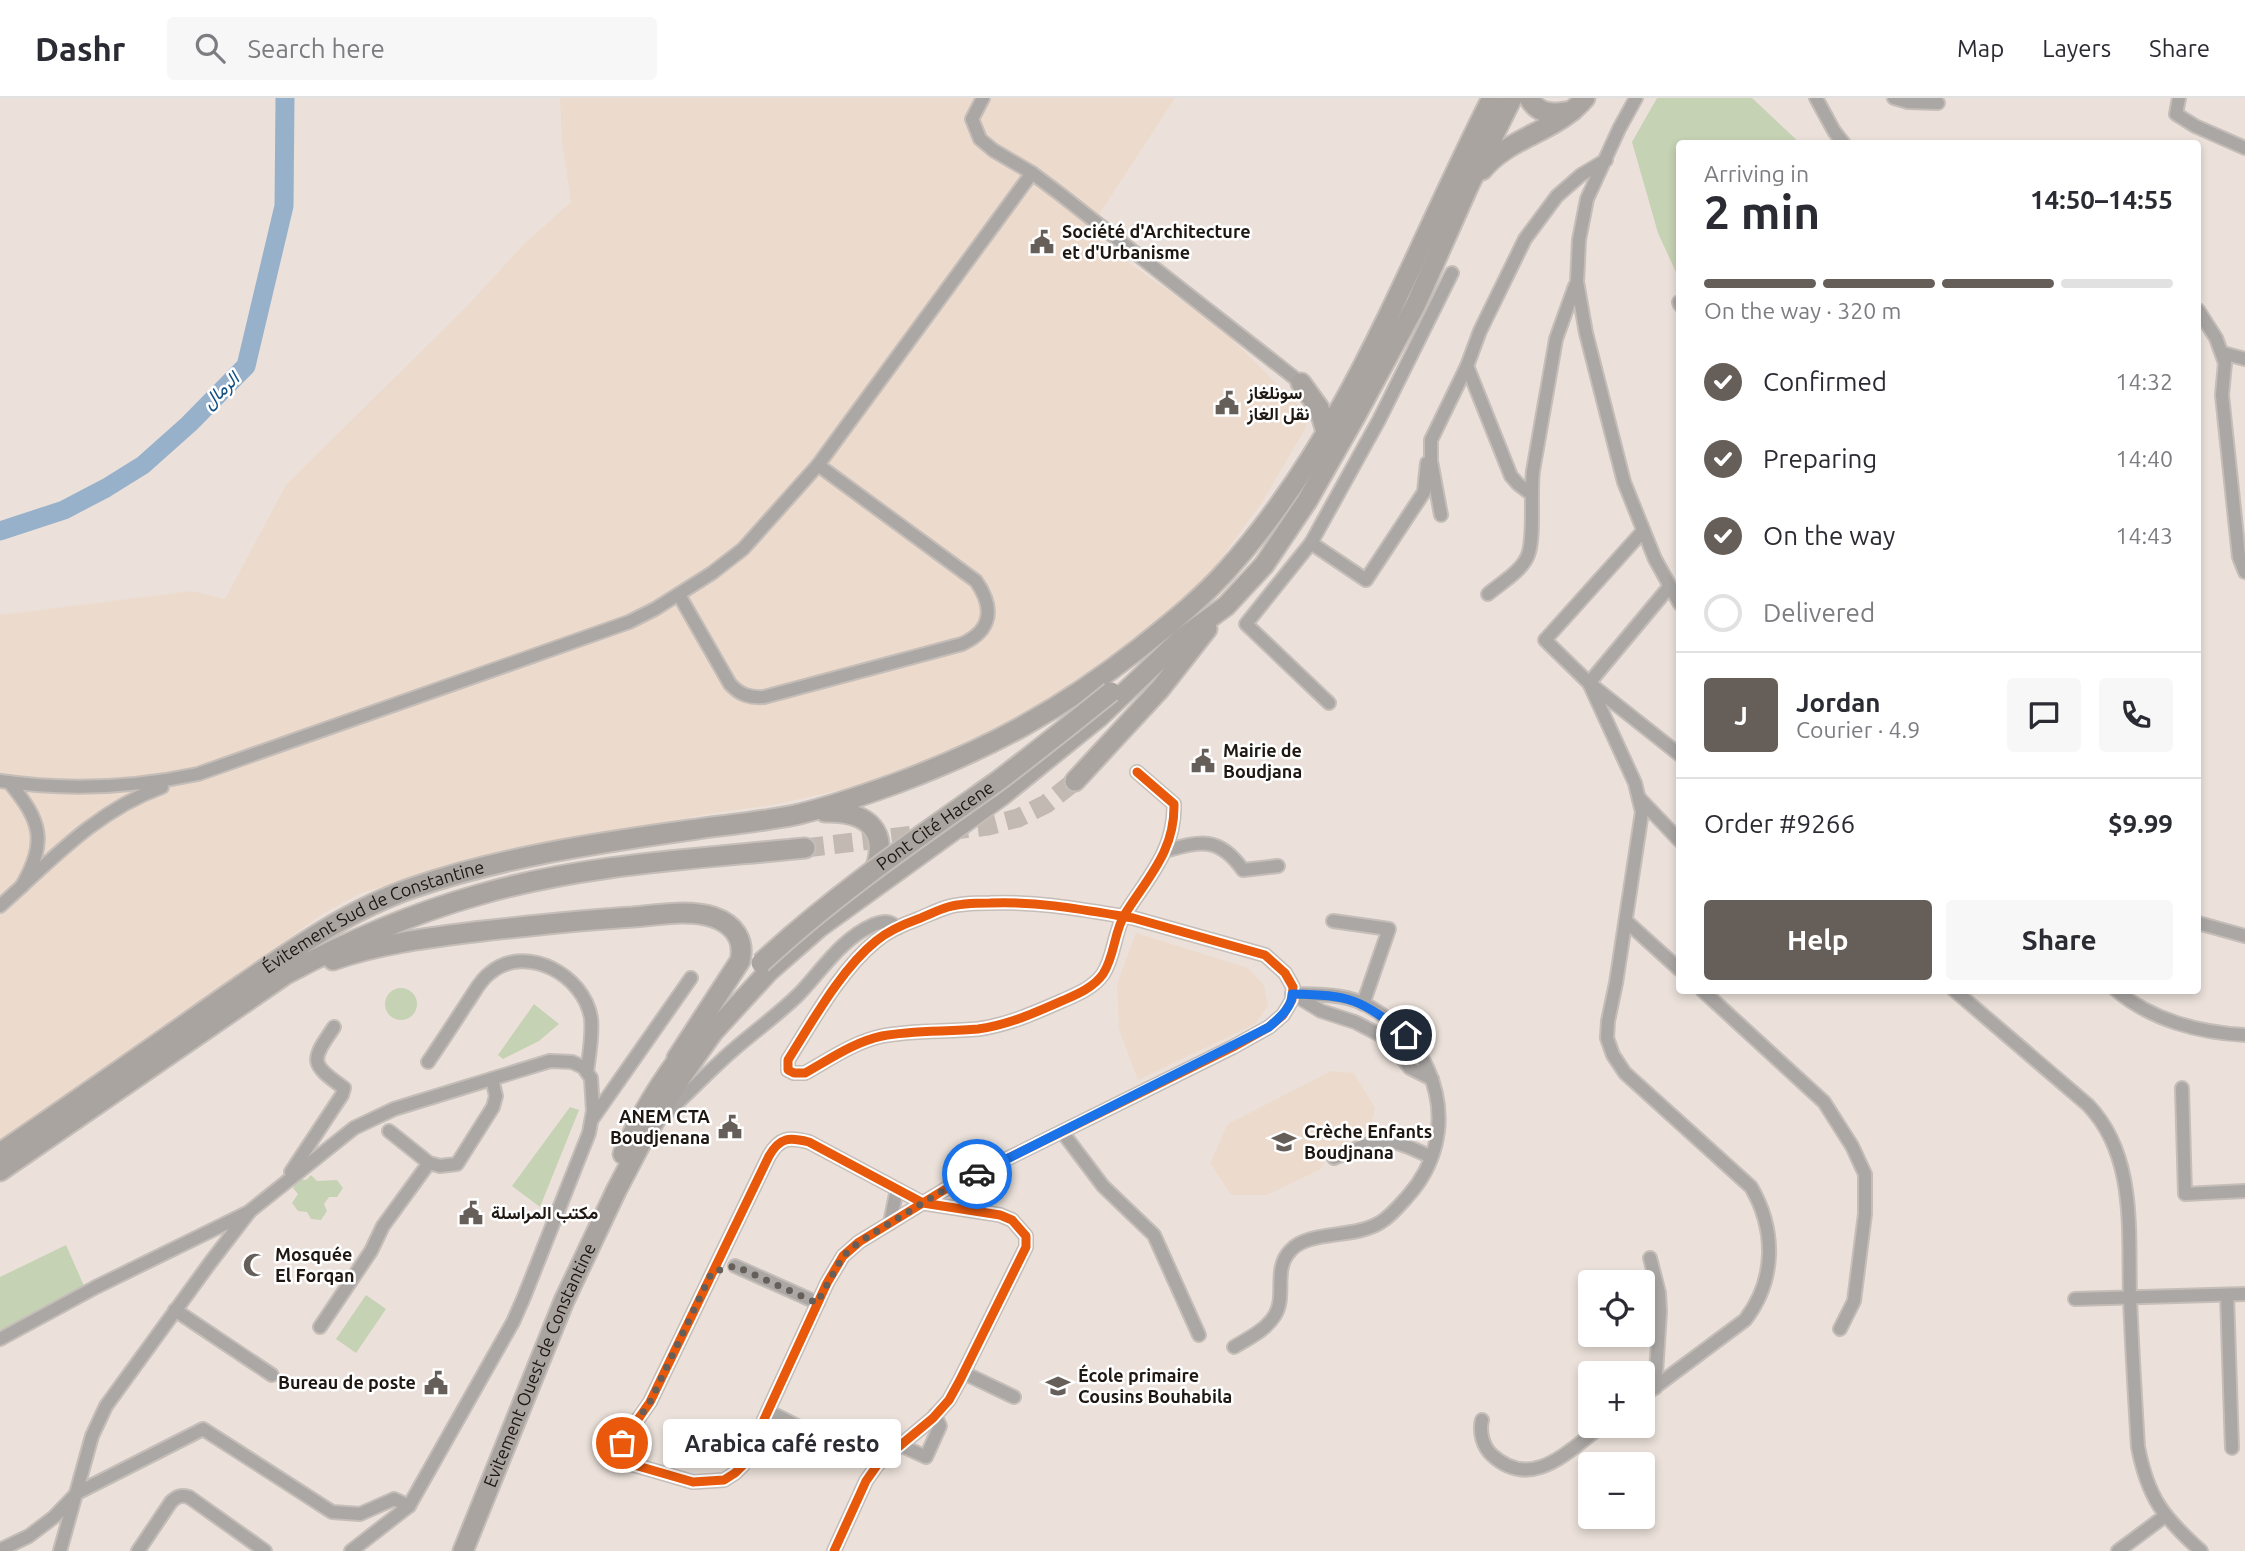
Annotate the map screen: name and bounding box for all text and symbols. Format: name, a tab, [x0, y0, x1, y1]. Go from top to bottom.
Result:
search box	[167, 17, 657, 80]
icon: search	[191, 29, 229, 67]
text: Dashr	[35, 30, 125, 67]
text: Search here	[247, 34, 385, 63]
text: Map	[1957, 35, 2004, 62]
text: Layers	[2042, 35, 2111, 62]
text: Share	[2149, 35, 2210, 62]
text: Arriving in	[1704, 161, 1809, 186]
text: 14:50–14:55	[2030, 185, 2173, 214]
text: 2 min	[1704, 186, 1820, 238]
place label: Société d'Architecture et d'Urbanisme	[1062, 221, 1251, 262]
public building icon: Société d'Architecture et d'Urbanisme	[1028, 228, 1056, 256]
text: On the way · 320 m	[1704, 298, 1901, 323]
icon: check	[1704, 363, 1742, 401]
water label: الرمال	[197, 365, 246, 414]
text: Confirmed	[1763, 367, 1887, 396]
text: 14:32	[2115, 369, 2173, 394]
place label: سونلغاز نقل الغاز	[1246, 382, 1310, 425]
public building icon: سونلغاز نقل الغاز	[1213, 389, 1241, 417]
icon: check	[1704, 440, 1742, 478]
text: Preparing	[1763, 444, 1877, 473]
text: 14:40	[2115, 446, 2173, 471]
icon: check	[1704, 517, 1742, 555]
text: On the way	[1763, 521, 1895, 550]
text: 14:43	[2115, 523, 2173, 548]
text: Delivered	[1763, 598, 1875, 627]
button: chat	[2007, 678, 2081, 752]
button: phone	[2099, 678, 2173, 752]
text: Jordan	[1796, 688, 1881, 717]
text: J	[1734, 701, 1748, 730]
text: Courier · 4.9	[1796, 717, 1920, 742]
place label: Mairie de Boudjana	[1223, 740, 1302, 781]
public building icon: Mairie de Boudjana	[1189, 747, 1217, 775]
street label: Pont Cité Hacene	[872, 776, 997, 874]
text: Order #9266	[1704, 809, 1855, 838]
text: $9.99	[2108, 809, 2173, 838]
street label: Évitement Sud de Constantine	[258, 856, 486, 977]
button: Help	[1704, 900, 1932, 980]
button: Share	[1946, 900, 2173, 980]
pin	[1376, 1005, 1436, 1065]
icon: home	[1387, 1016, 1425, 1054]
place label: ANEM CTA Boudjenana	[610, 1106, 710, 1147]
public building icon: ANEM CTA Boudjenana	[716, 1113, 744, 1141]
place label: Crèche Enfants Boudjnana	[1304, 1121, 1432, 1162]
school or university icon: Crèche Enfants Boudjnana	[1270, 1128, 1298, 1156]
courier	[942, 1139, 1012, 1209]
icon: car	[958, 1155, 996, 1193]
public building icon: مكتب المراسلة	[457, 1199, 485, 1227]
place label: مكتب المراسلة	[491, 1202, 598, 1224]
street label: Evitement Ouest de Constantine	[479, 1240, 599, 1490]
place label: Mosquée El Forqan	[275, 1244, 355, 1285]
mosque icon: Mosquée El Forqan	[241, 1251, 269, 1279]
map controls	[1578, 1270, 1655, 1529]
button: locate	[1578, 1270, 1655, 1347]
button: +	[1578, 1361, 1655, 1438]
place label: École primaire Cousins Bouhabila	[1078, 1364, 1232, 1406]
public building icon: Bureau de poste	[422, 1369, 450, 1397]
place label: Bureau de poste	[278, 1372, 416, 1392]
school or university icon: École primaire Cousins Bouhabila	[1044, 1372, 1072, 1400]
pin	[592, 1413, 652, 1473]
callout: Arabica café resto	[664, 1418, 902, 1468]
icon: bag	[603, 1424, 641, 1462]
text: Arabica café resto	[684, 1431, 880, 1456]
button: −	[1578, 1452, 1655, 1529]

